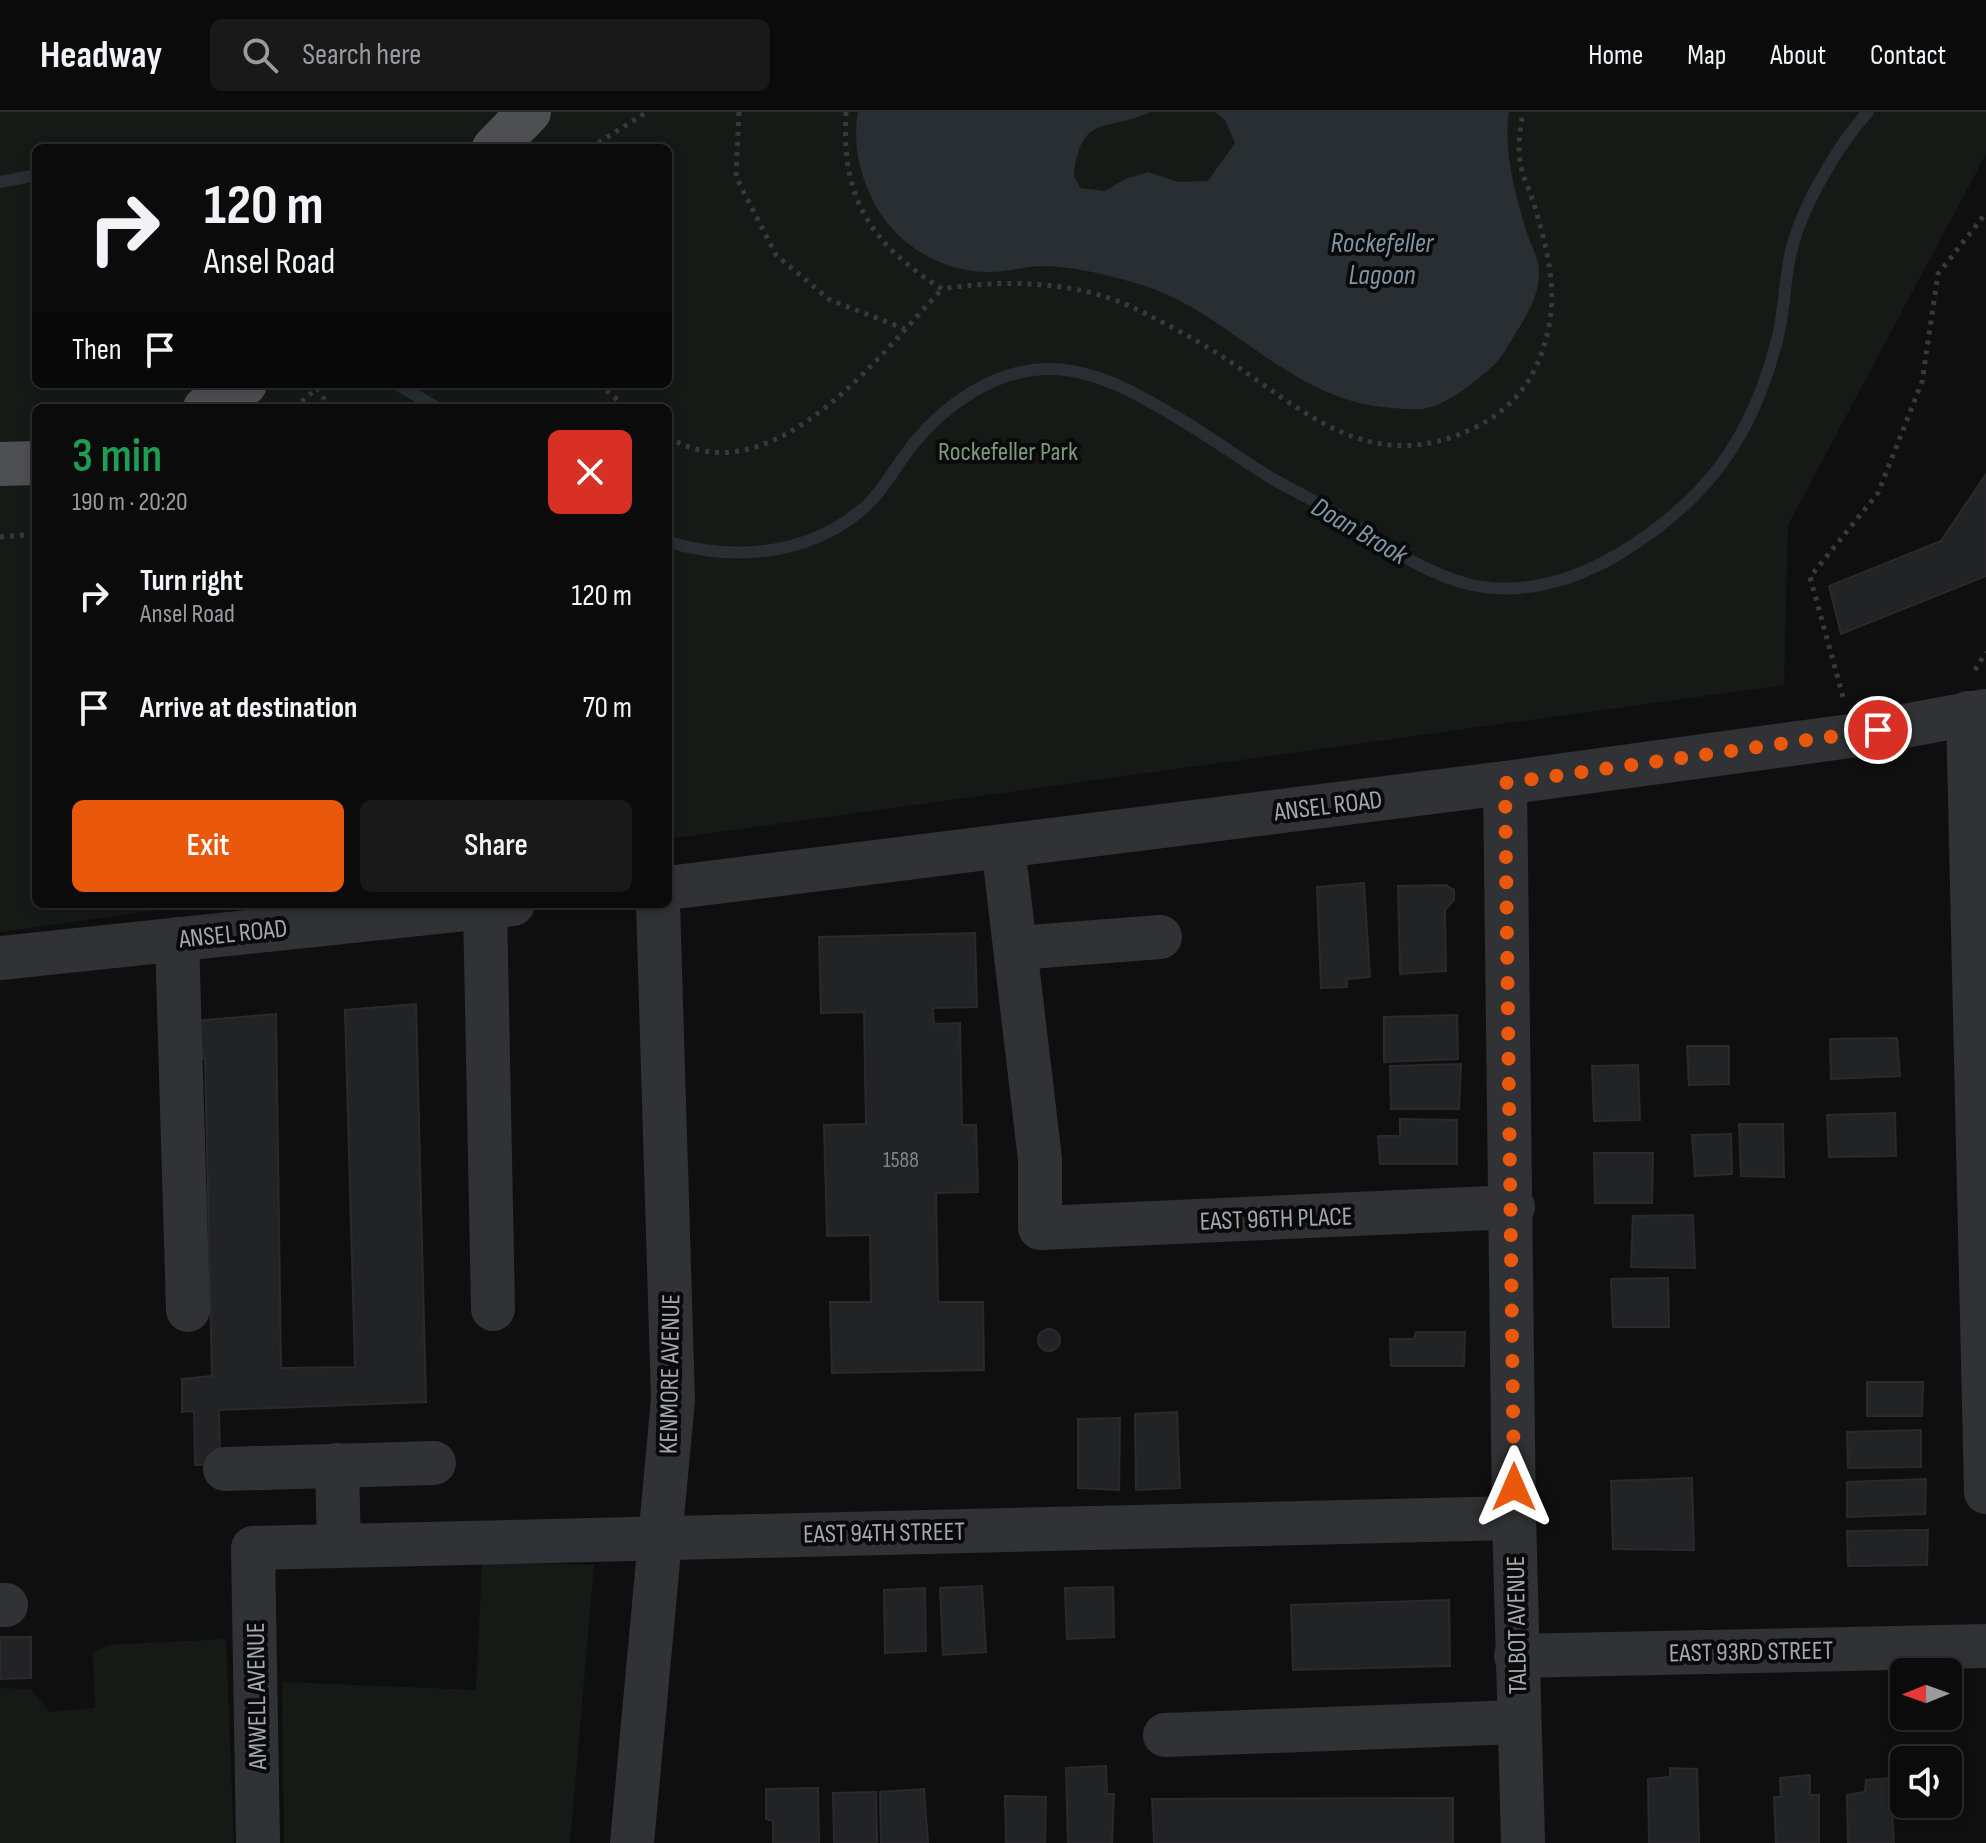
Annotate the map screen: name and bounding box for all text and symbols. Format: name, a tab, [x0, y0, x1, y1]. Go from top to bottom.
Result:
search box	[210, 19, 770, 91]
text: Headway	[40, 33, 162, 78]
icon: search	[238, 33, 282, 77]
text: Search here	[302, 37, 421, 73]
text: Home	[1588, 39, 1643, 72]
text: Map	[1687, 39, 1726, 72]
text: About	[1770, 39, 1826, 72]
text: Contact	[1870, 39, 1946, 72]
text: 120 m	[204, 173, 324, 240]
icon: right	[72, 176, 176, 280]
water label: Rockefeller Lagoon	[1331, 227, 1435, 292]
text: Ansel Road	[204, 241, 335, 284]
icon: arrive	[138, 328, 182, 372]
text: Then	[72, 332, 122, 368]
text: 3 min	[72, 428, 162, 485]
button: close	[548, 430, 632, 514]
park label: Rockefeller Park	[938, 437, 1078, 468]
text: 190 m · 20:20	[72, 487, 188, 518]
water label: Doan Brook	[1305, 491, 1414, 573]
text: Turn right	[140, 563, 243, 599]
icon: right	[72, 574, 116, 618]
text: 120 m	[571, 578, 632, 614]
text: Ansel Road	[140, 599, 235, 630]
icon: arrive	[72, 686, 116, 730]
text: Arrive at destination	[140, 690, 357, 726]
text: 70 m	[583, 690, 632, 726]
pin	[1844, 696, 1912, 764]
icon: arrive	[1856, 708, 1900, 752]
street label: ANSEL ROAD	[1271, 784, 1384, 829]
button: Exit	[72, 800, 344, 892]
button: Share	[360, 800, 632, 892]
street label: ANSEL ROAD	[177, 913, 289, 956]
house number: 1588	[883, 1147, 919, 1174]
street label: EAST 96TH PLACE	[1199, 1201, 1353, 1238]
street label: KENMORE AVENUE	[654, 1294, 687, 1454]
position arrow	[1472, 1445, 1556, 1529]
street label: EAST 94TH STREET	[803, 1517, 965, 1550]
street label: TALBOT AVENUE	[1501, 1555, 1534, 1694]
street label: AMWELL AVENUE	[241, 1622, 274, 1771]
street label: EAST 93RD STREET	[1669, 1636, 1833, 1669]
north arrow	[1890, 1658, 1962, 1730]
map controls	[1890, 1658, 1962, 1818]
button: sound	[1890, 1746, 1962, 1818]

